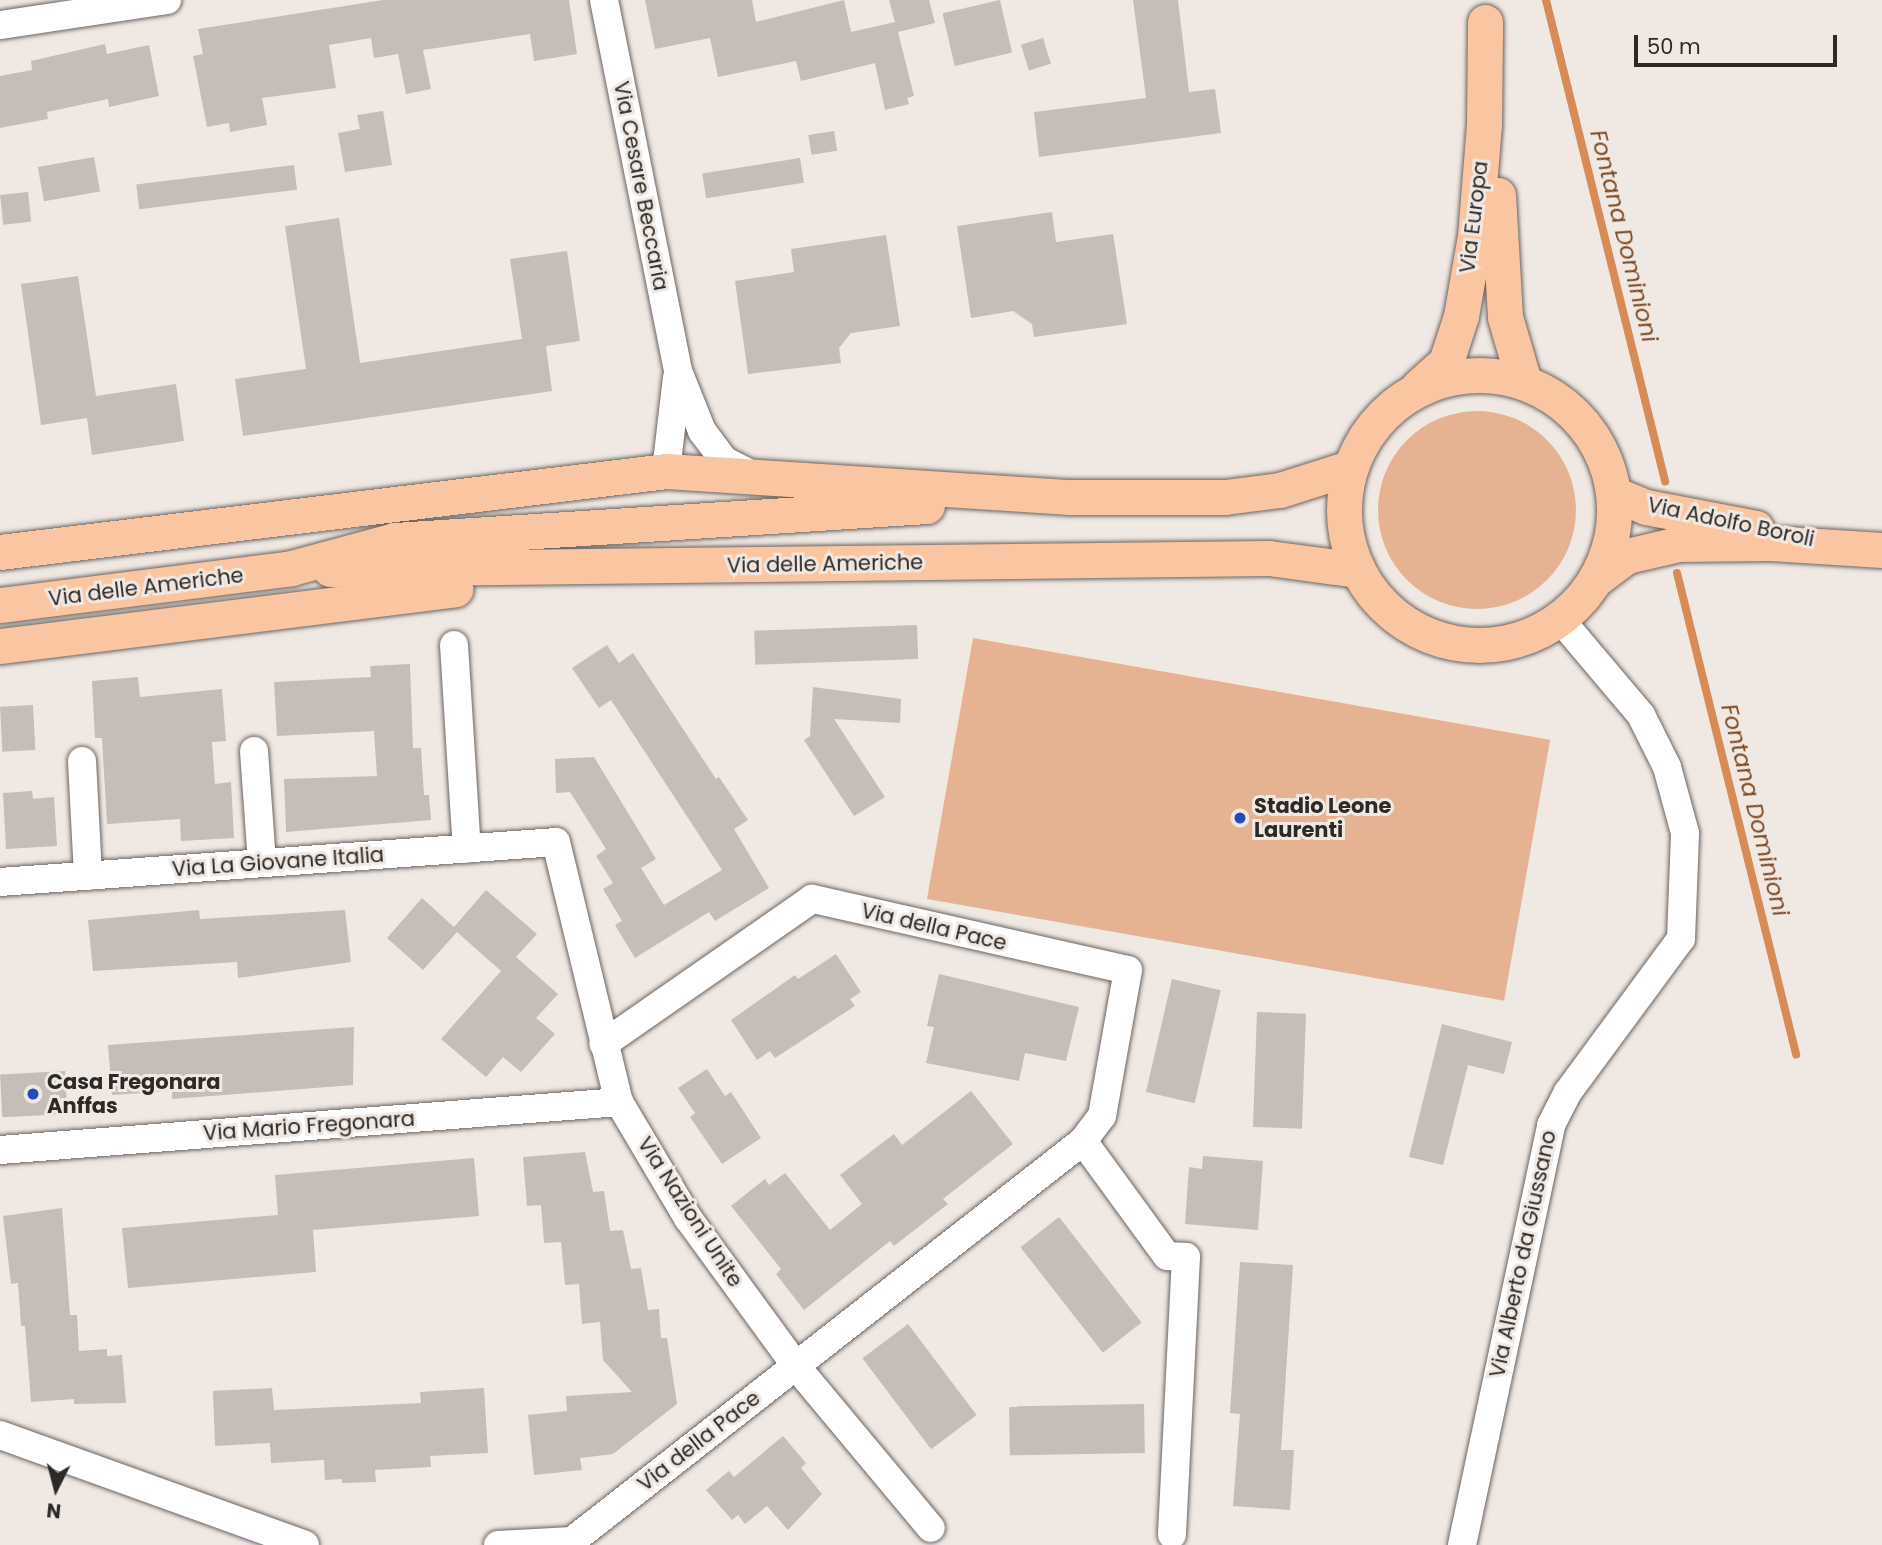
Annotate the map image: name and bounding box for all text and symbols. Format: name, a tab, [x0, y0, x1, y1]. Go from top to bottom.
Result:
scale bar	[1637, 21, 1840, 65]
text: 50 m	[1647, 32, 1701, 61]
street label: Via Cesare Beccaria	[608, 79, 674, 293]
water label: Fontana Dominioni	[1584, 127, 1664, 345]
street label: Via Europa	[1455, 159, 1493, 275]
street label: Via Adolfo Boroli	[1645, 492, 1817, 552]
street label: Via delle Americhe	[727, 550, 923, 578]
street label: Via delle Americhe	[47, 563, 245, 611]
water label: Fontana Dominioni	[1715, 701, 1795, 919]
place label: Stadio Leone Laurenti	[1254, 793, 1391, 843]
marker: Stadio Leone Laurenti	[1232, 810, 1248, 826]
street label: Via La Giovane Italia	[171, 842, 385, 882]
street label: Via della Pace	[859, 898, 1009, 956]
place label: Casa Fregonara Anffas	[47, 1069, 220, 1119]
marker: Casa Fregonara Anffas	[25, 1086, 41, 1102]
street label: Via Mario Fregonara	[202, 1106, 416, 1146]
street label: Via Alberto da Giussano	[1484, 1128, 1562, 1380]
street label: Via Nazioni Unite	[632, 1132, 748, 1292]
street label: Via della Pace	[633, 1385, 765, 1497]
north arrow	[21, 1454, 91, 1524]
text: N	[45, 1496, 62, 1525]

